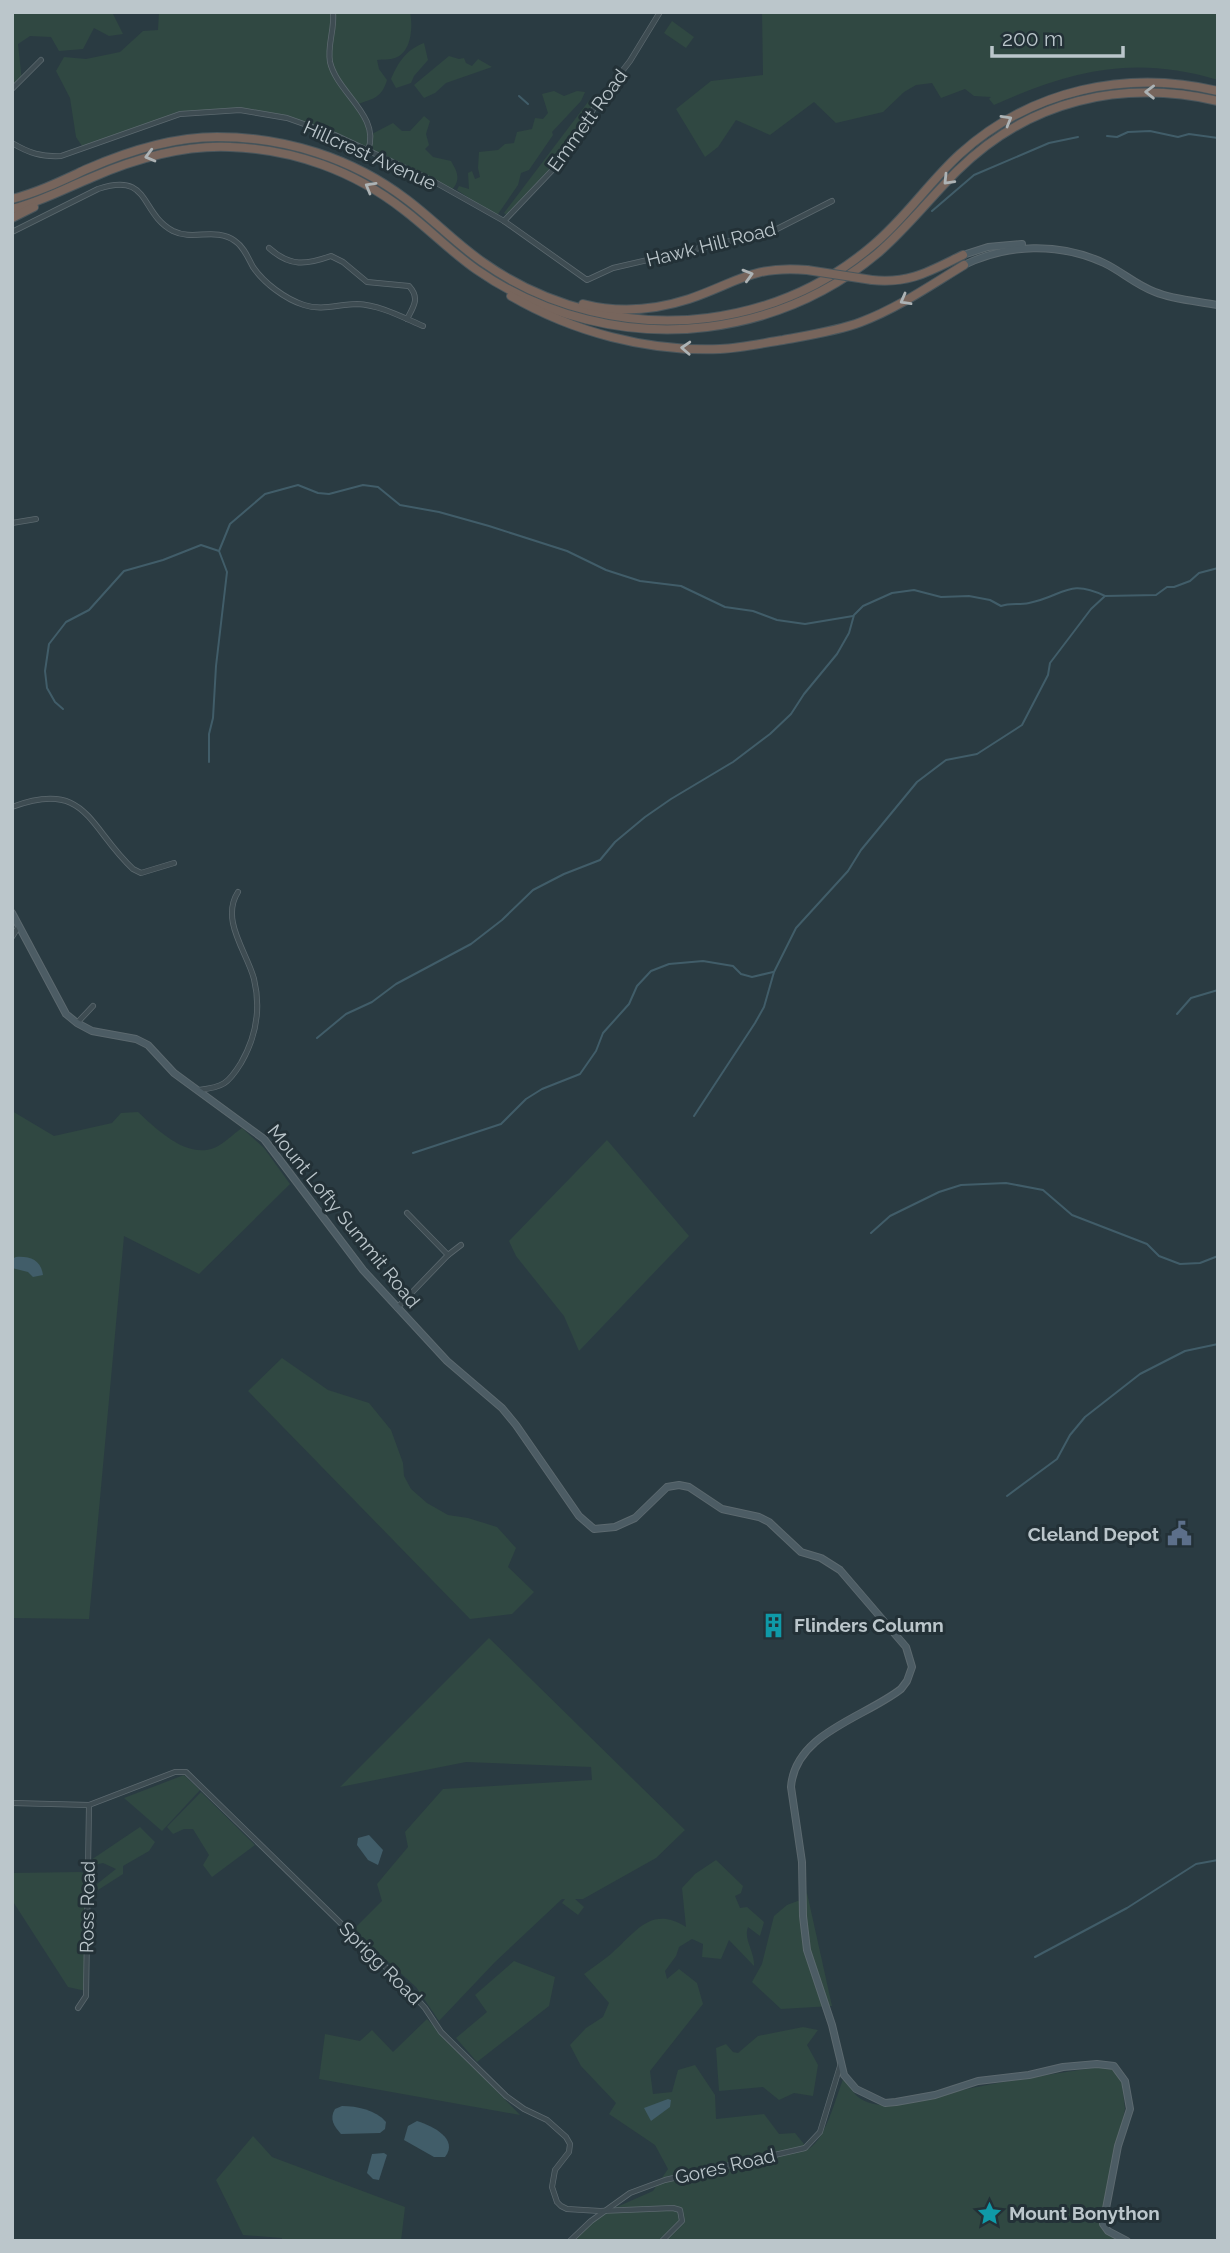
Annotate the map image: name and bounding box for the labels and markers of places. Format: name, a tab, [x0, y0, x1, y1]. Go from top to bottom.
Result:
public building icon: Cleland Depot	[1165, 1520, 1193, 1548]
place label: Cleland Depot	[1028, 1523, 1160, 1545]
building icon: Flinders Column	[760, 1611, 788, 1639]
place label: Flinders Column	[794, 1614, 944, 1636]
place icon: Mount Bonython	[975, 2199, 1003, 2227]
place label: Mount Bonython	[1009, 2202, 1160, 2224]

